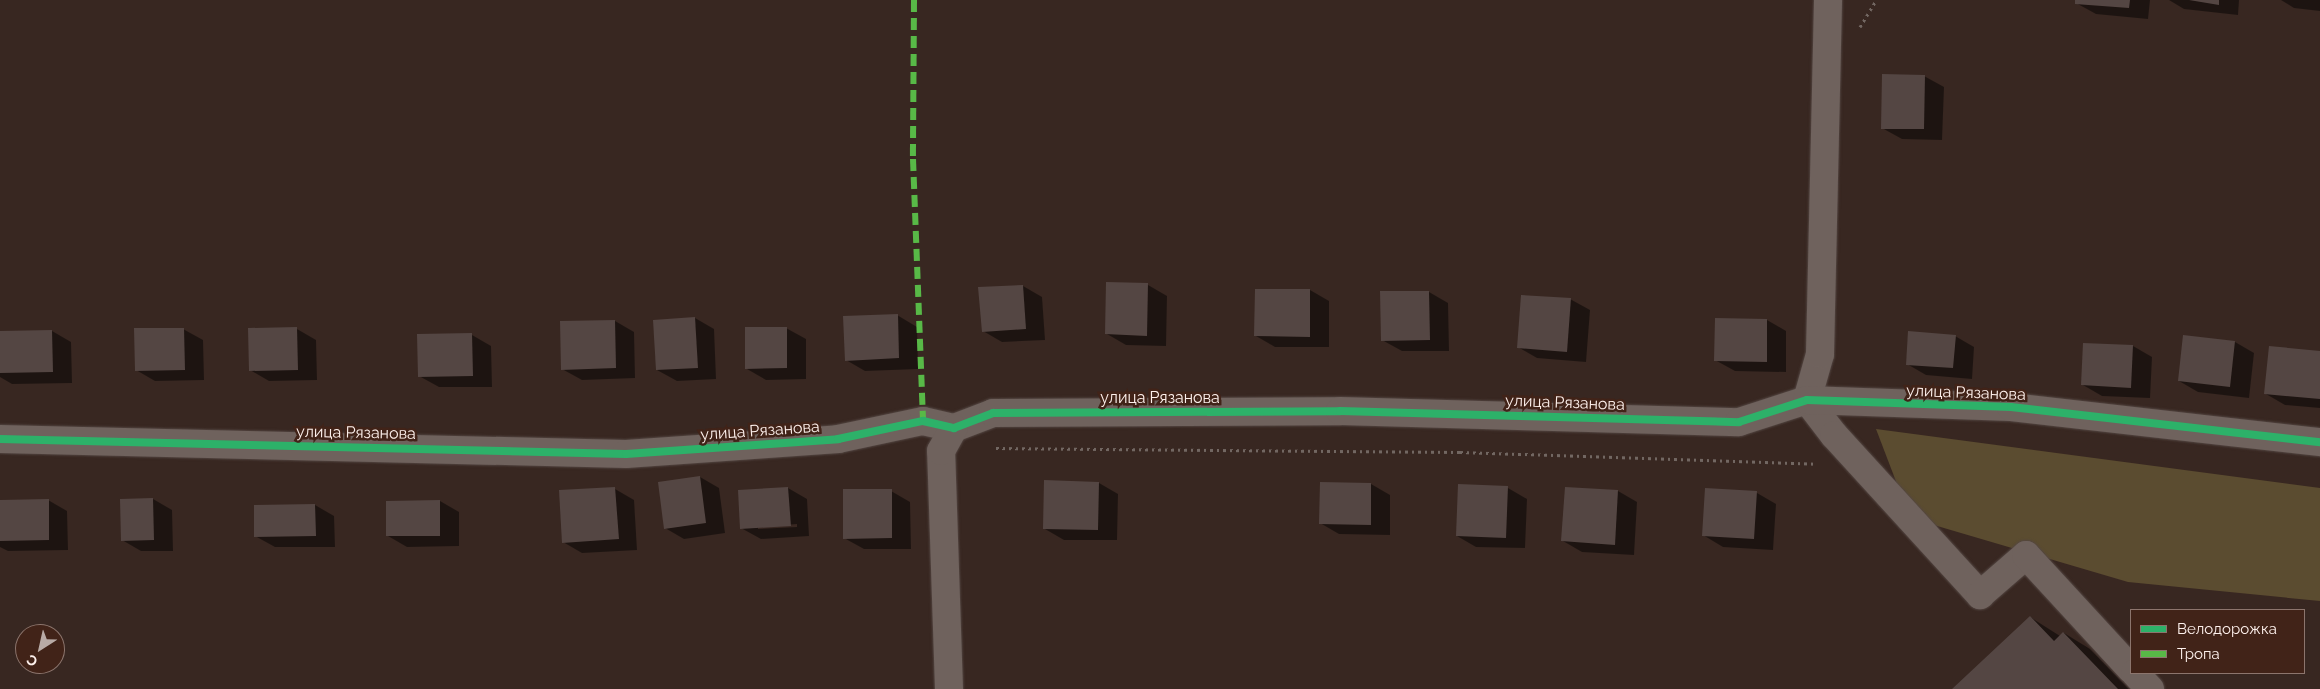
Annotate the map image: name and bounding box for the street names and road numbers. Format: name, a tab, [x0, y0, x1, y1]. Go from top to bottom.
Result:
street label: улица Рязанова	[1906, 381, 2026, 405]
street label: улица Рязанова	[1100, 388, 1220, 408]
street label: улица Рязанова	[1505, 391, 1625, 415]
street label: улица Рязанова	[700, 417, 820, 445]
street label: улица Рязанова	[296, 422, 416, 444]

